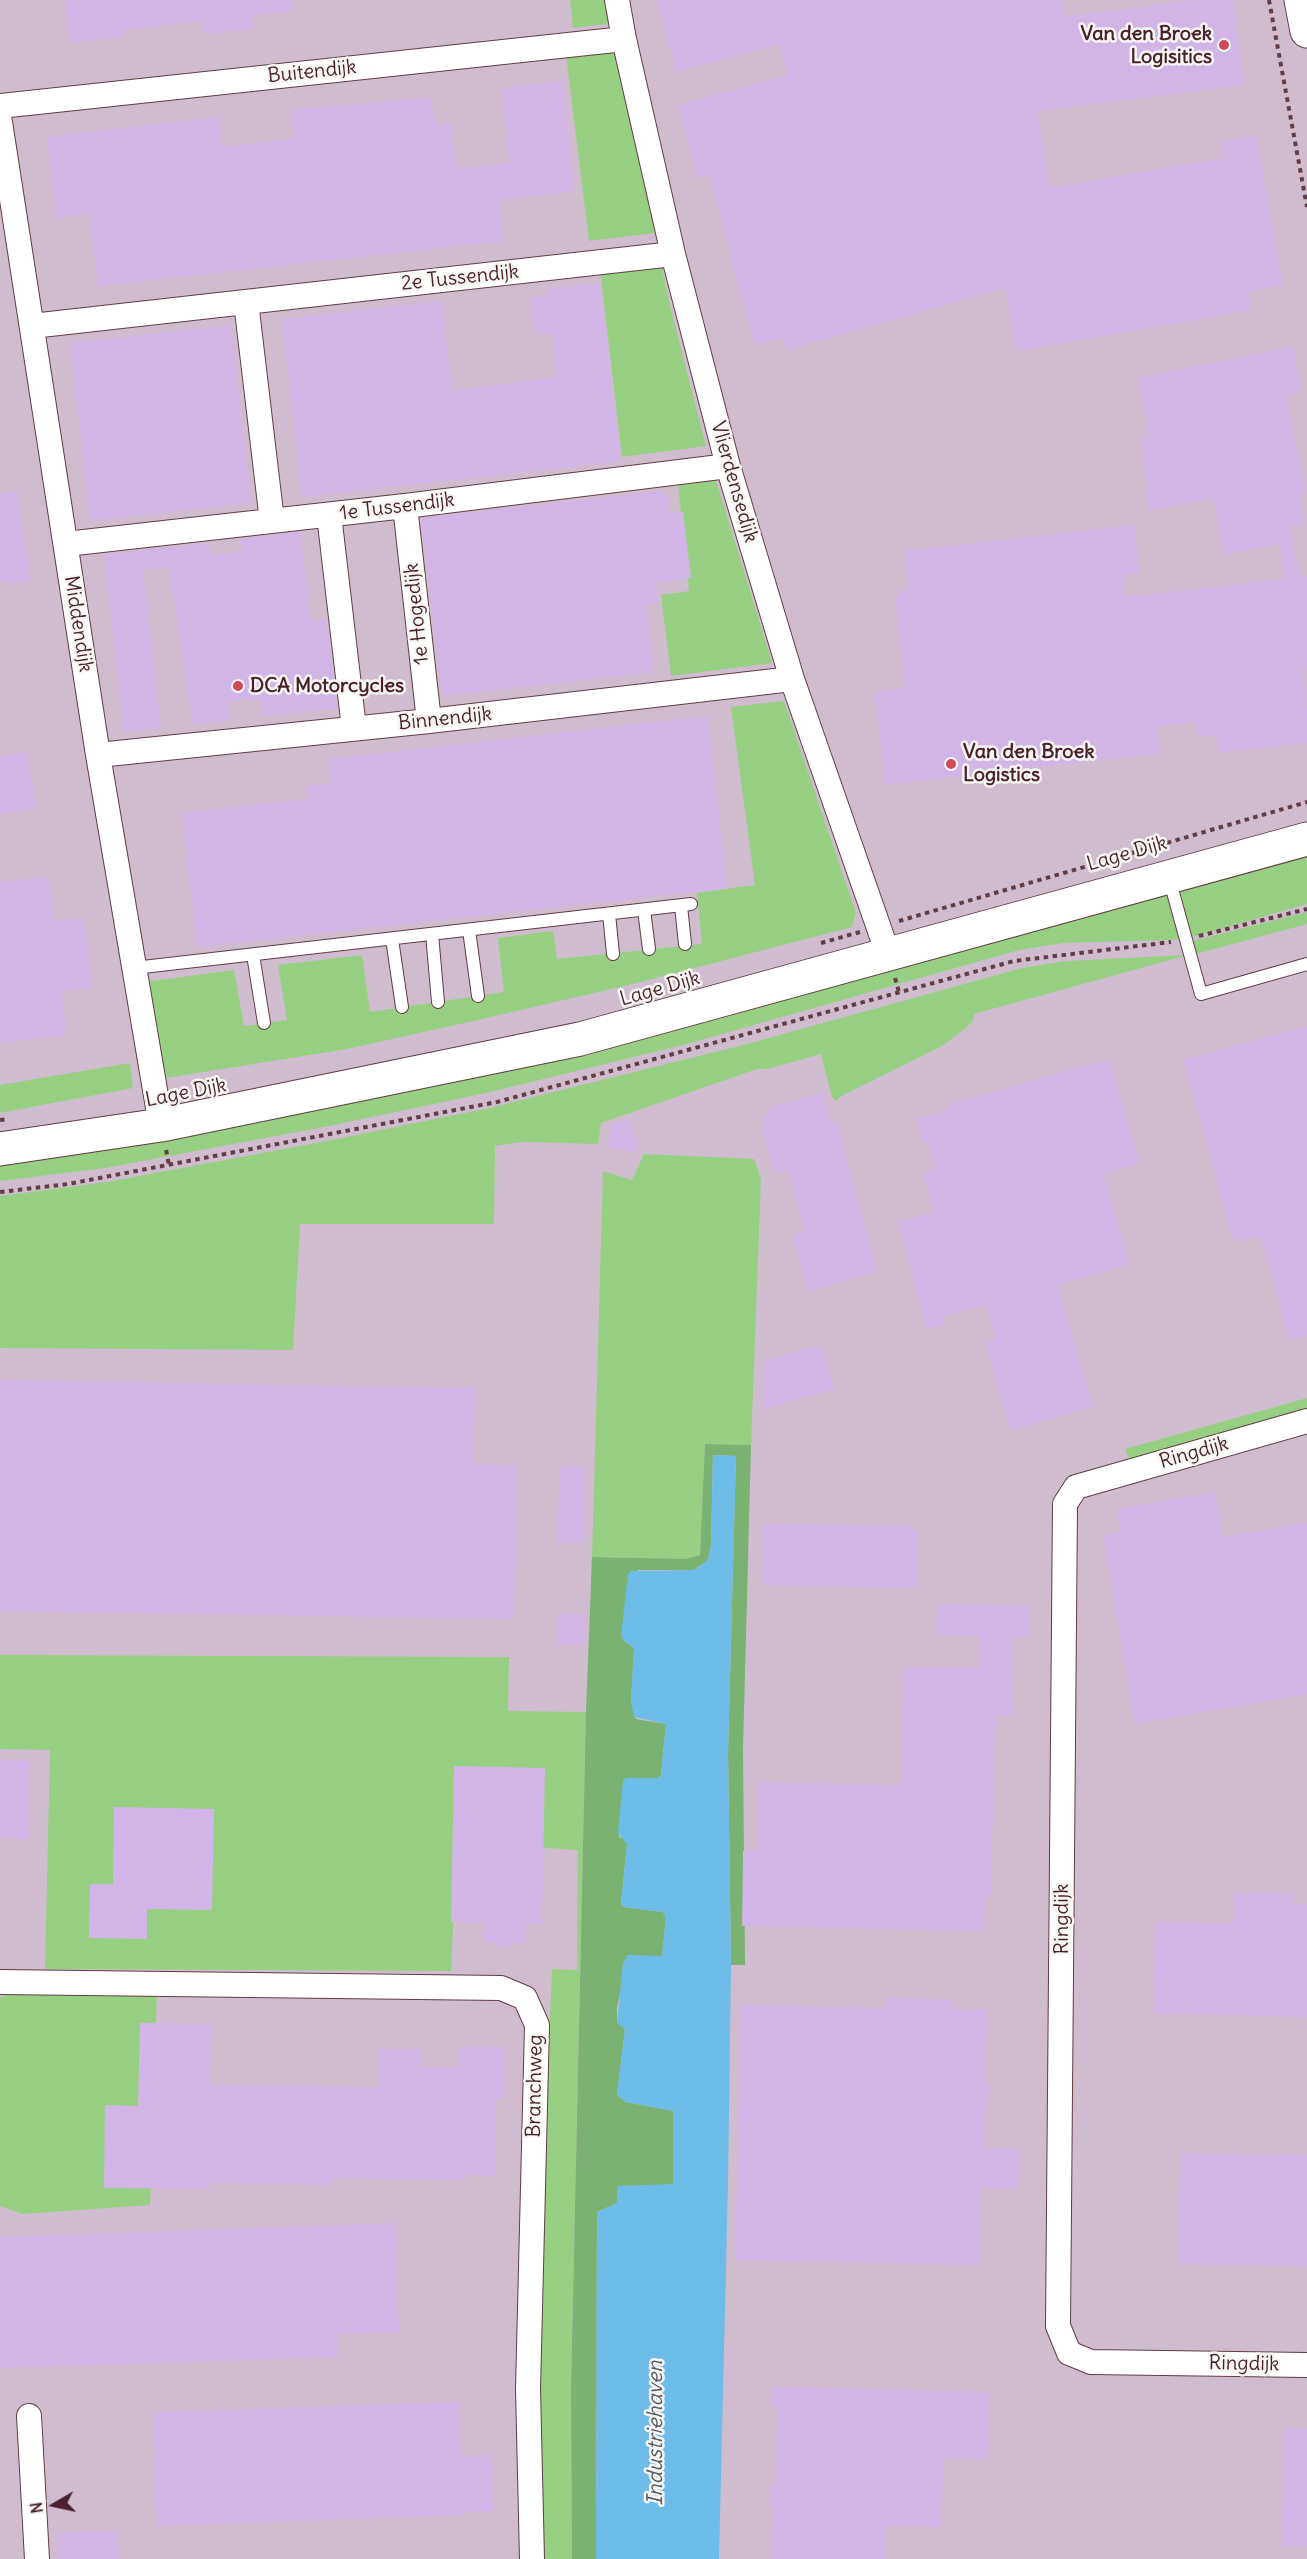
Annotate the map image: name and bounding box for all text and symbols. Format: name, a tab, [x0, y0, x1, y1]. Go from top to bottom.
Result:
place label: Van den Broek Logisitics	[1080, 22, 1212, 69]
marker: Van den Broek Logisitics	[1217, 38, 1231, 52]
street label: Buitendijk	[266, 55, 358, 89]
street label: 2e Tussendijk	[400, 260, 520, 296]
street label: Vlierdensedijk	[705, 419, 763, 545]
street label: 1e Tussendijk	[338, 488, 456, 526]
street label: 1e Hogedijk	[400, 562, 434, 666]
street label: Middendijk	[59, 574, 97, 674]
place label: DCA Motorcycles	[250, 674, 404, 698]
marker: DCA Motorcycles	[231, 679, 245, 693]
street label: Binnendijk	[397, 702, 493, 736]
place label: Van den Broek Logistics	[963, 740, 1095, 787]
marker: Van den Broek Logistics	[944, 757, 958, 771]
street label: Lage Dijk	[1084, 831, 1170, 877]
street label: Lage Dijk	[617, 966, 703, 1012]
street label: Lage Dijk	[143, 1073, 229, 1113]
street label: Ringdijk	[1157, 1432, 1231, 1474]
street label: Ringdijk	[1050, 1884, 1074, 1954]
street label: Branchweg	[522, 2034, 548, 2138]
street label: Ringdijk	[1208, 2351, 1280, 2377]
water label: Industriehaven	[643, 2361, 669, 2505]
north arrow	[24, 2475, 84, 2535]
text: N	[25, 2501, 47, 2515]

